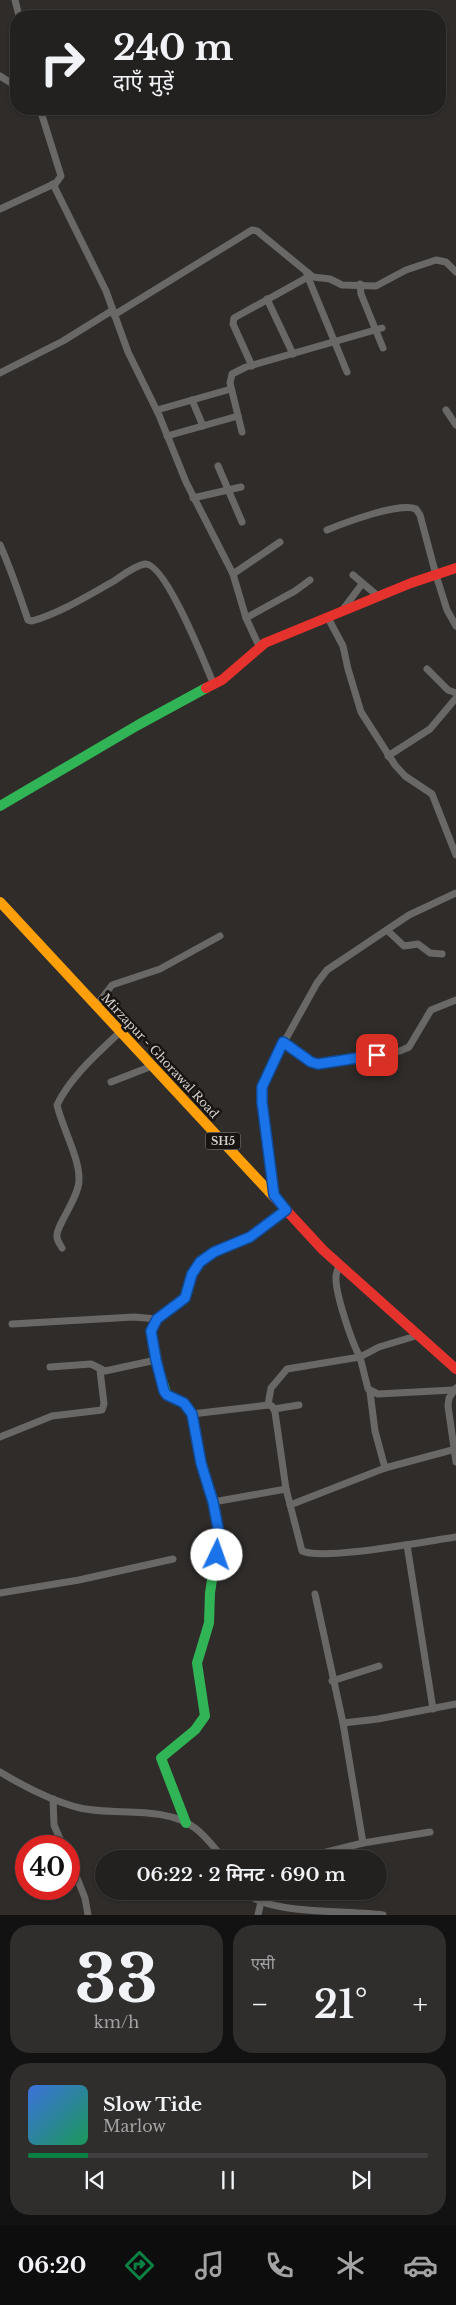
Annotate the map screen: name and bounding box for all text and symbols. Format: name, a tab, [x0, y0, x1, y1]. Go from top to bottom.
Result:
text: 240 m	[113, 26, 233, 69]
icon: right	[30, 30, 95, 95]
text: दाएँ मुड़ें	[113, 69, 174, 96]
street label: Mirzapur - Ghorawal Road	[99, 990, 222, 1121]
pin	[356, 1034, 398, 1076]
icon: arrive	[363, 1041, 391, 1069]
road number: SH5	[206, 1132, 240, 1150]
position arrow	[190, 1528, 242, 1580]
speed limit sign: 40	[15, 1835, 80, 1900]
text: 06:22 · 2 मिनट · 690 m	[136, 1863, 346, 1886]
text: 33	[75, 1939, 158, 2020]
text: एसी	[251, 1953, 275, 1973]
text: 21°	[314, 1981, 368, 2028]
text: −	[251, 1987, 269, 2022]
text: +	[413, 1987, 428, 2022]
text: km/h	[94, 2012, 139, 2032]
text: Slow Tide	[103, 2093, 202, 2116]
text: Marlow	[103, 2116, 166, 2136]
icon: previous	[81, 2166, 109, 2194]
icon: pause	[214, 2166, 242, 2194]
icon: next	[347, 2166, 375, 2194]
icon: directions	[122, 2248, 157, 2283]
icon: music	[192, 2248, 227, 2283]
icon: phone	[262, 2248, 297, 2283]
icon: climate	[333, 2248, 368, 2283]
icon: car	[403, 2248, 438, 2283]
text: 06:20	[18, 2252, 86, 2279]

